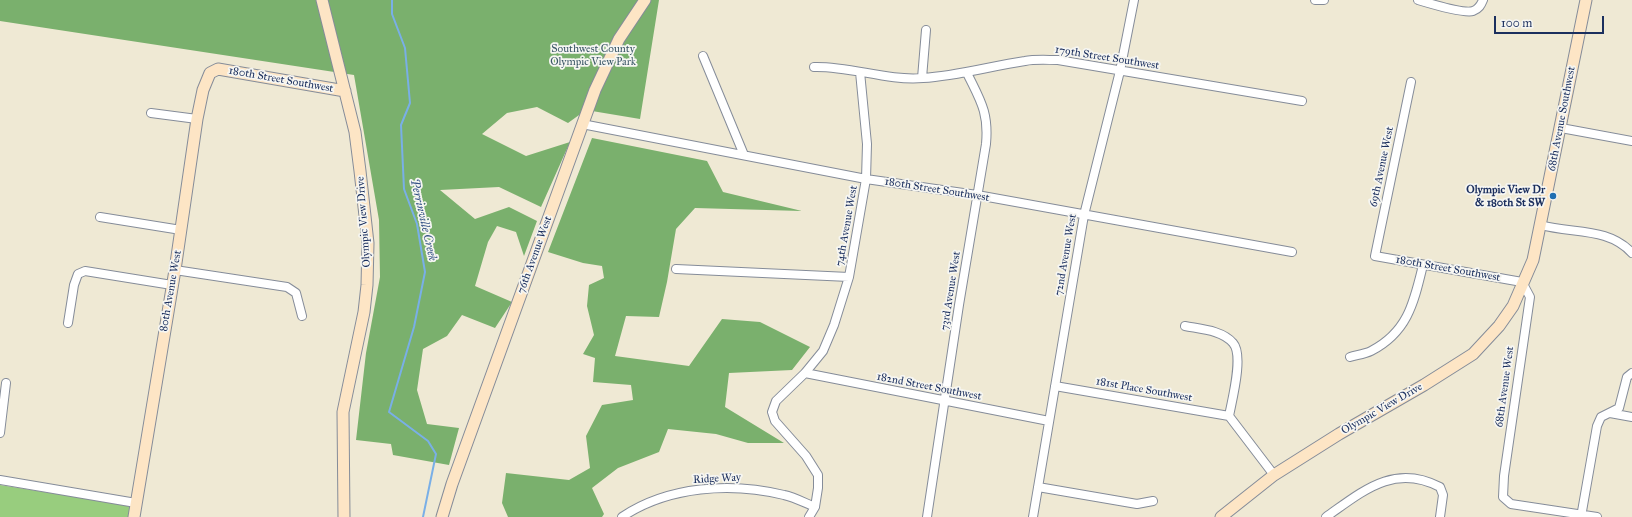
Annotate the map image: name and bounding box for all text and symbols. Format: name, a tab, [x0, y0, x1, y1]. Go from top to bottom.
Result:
scale bar	[1496, 8, 1606, 34]
text: 100 m	[1501, 16, 1532, 30]
park label: Southwest County Olympic View Park	[550, 42, 636, 68]
street label: 179th Street Southwest	[1054, 43, 1160, 73]
street label: 180th Street Southwest	[228, 64, 334, 96]
street label: 68th Avenue Southwest	[1545, 65, 1579, 173]
street label: 69th Avenue West	[1367, 126, 1397, 208]
street label: 180th Street Southwest	[884, 175, 990, 205]
street label: Olympic View Drive	[354, 176, 374, 268]
water label: Perrinville Creek	[407, 178, 439, 262]
place label: Olympic View Dr & 180th St SW	[1466, 183, 1545, 209]
street label: 74th Avenue West	[833, 184, 861, 268]
marker: Olympic View Dr & 180th St SW	[1548, 191, 1558, 201]
street label: 72nd Avenue West	[1052, 213, 1080, 297]
street label: 76th Avenue West	[515, 214, 555, 296]
street label: 80th Avenue West	[157, 249, 185, 333]
street label: 73rd Avenue West	[938, 250, 964, 332]
street label: 180th Street Southwest	[1395, 253, 1501, 285]
street label: 68th Avenue West	[1493, 346, 1517, 428]
street label: 182nd Street Southwest	[875, 370, 983, 404]
street label: 181st Place Southwest	[1095, 375, 1193, 405]
street label: Olympic View Drive	[1339, 380, 1425, 438]
street label: Ridge Way	[693, 471, 741, 487]

